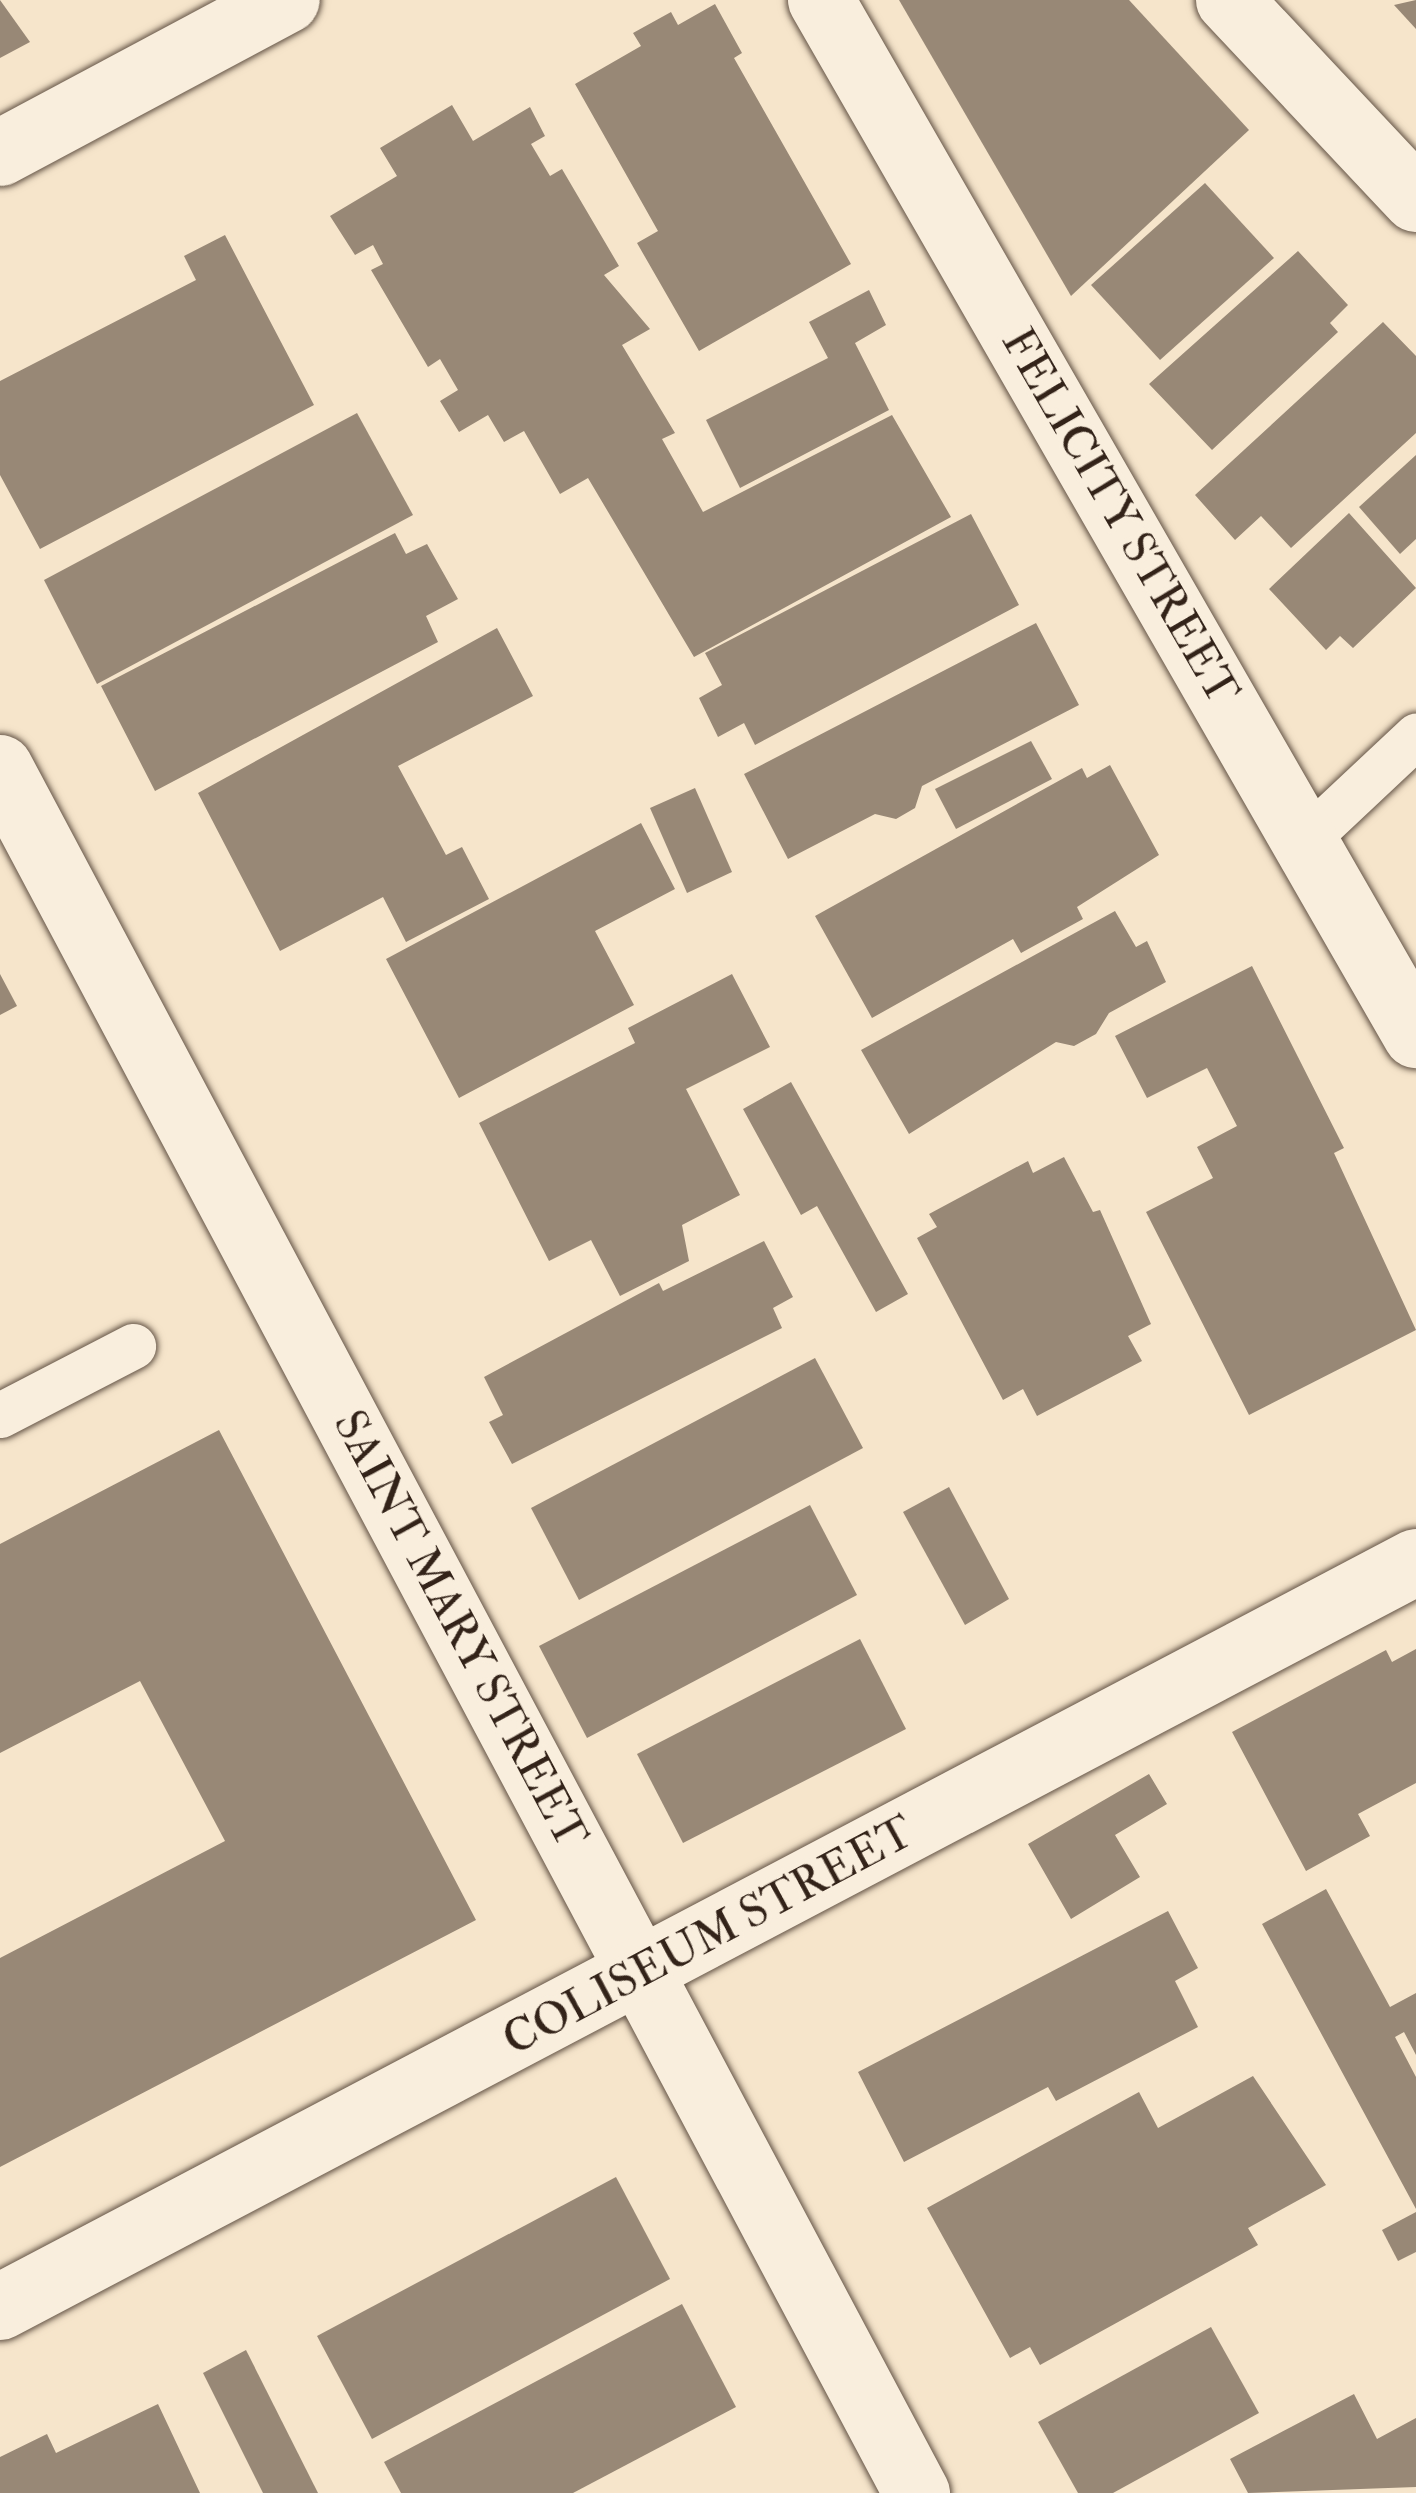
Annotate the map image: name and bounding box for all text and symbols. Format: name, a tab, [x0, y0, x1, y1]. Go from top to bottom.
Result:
street label: FELICITY STREET	[989, 319, 1249, 715]
street label: SAINT MARY STREET	[321, 1402, 597, 1858]
street label: COLISEUM STREET	[495, 1806, 923, 2068]

